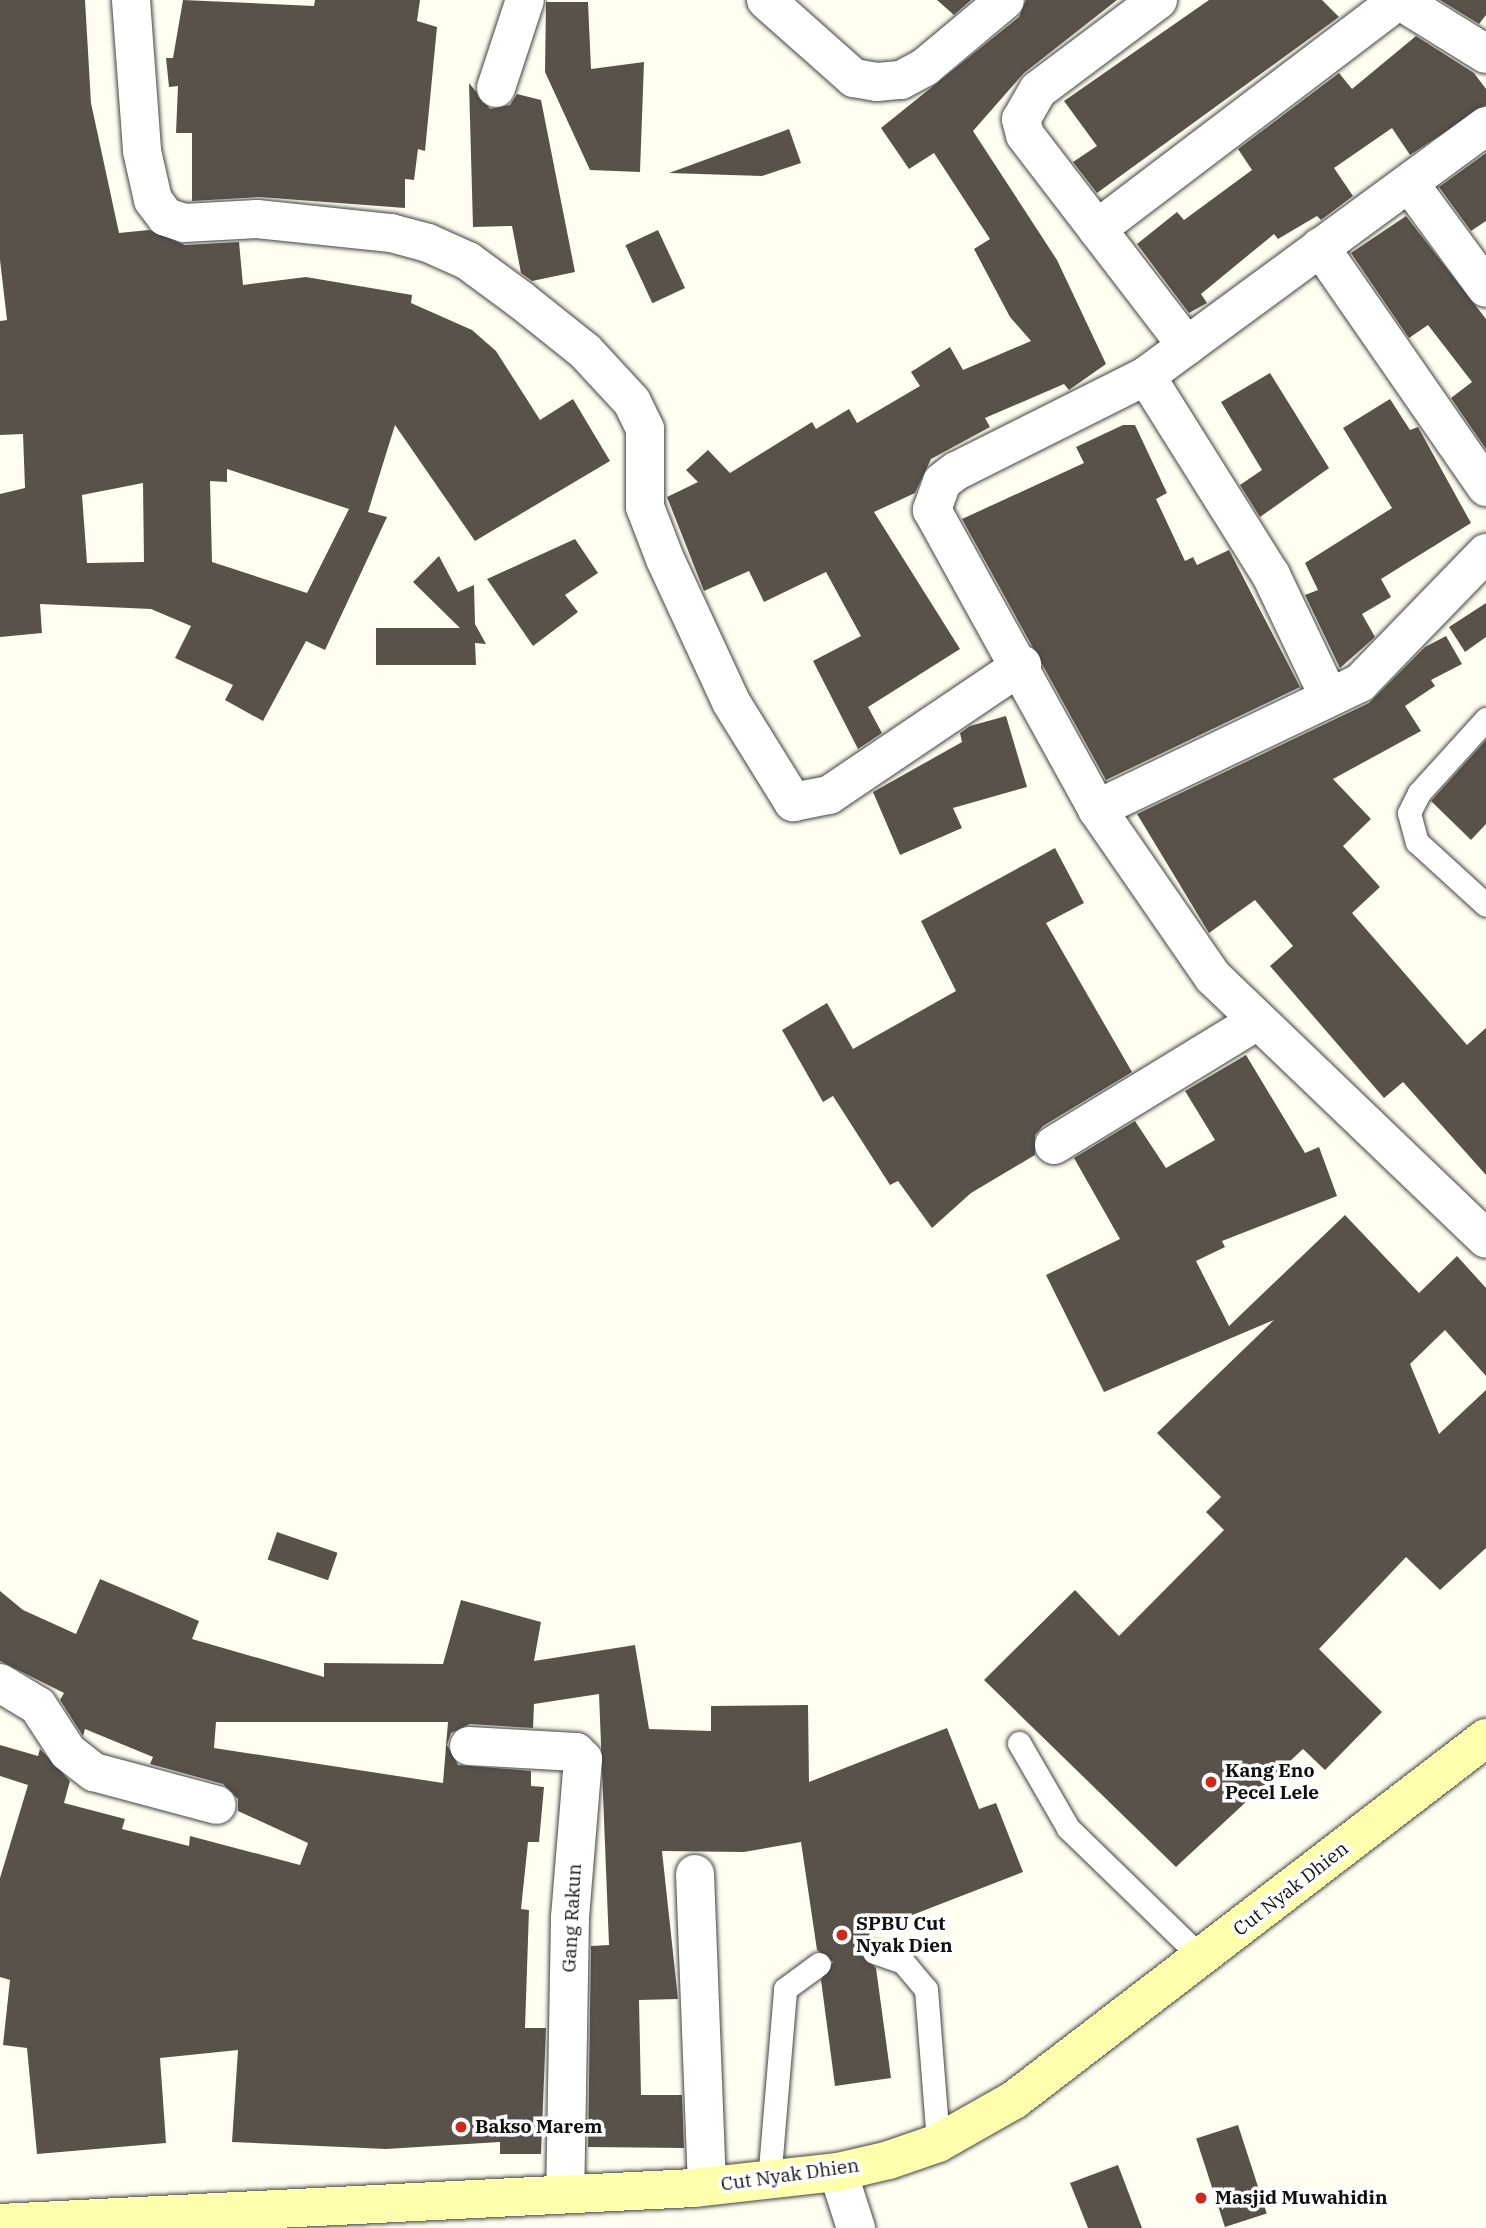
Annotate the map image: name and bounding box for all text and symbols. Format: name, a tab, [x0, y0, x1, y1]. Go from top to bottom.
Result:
place label: Kang Eno Pecel Lele	[1225, 1760, 1319, 1804]
marker: Kang Eno Pecel Lele	[1203, 1774, 1219, 1790]
street label: Cut Nyak Dhien	[1229, 1837, 1353, 1941]
street label: Gang Rakun	[558, 1863, 586, 1973]
place label: SPBU Cut Nyak Dien	[856, 1913, 953, 1957]
marker: SPBU Cut Nyak Dien	[834, 1927, 850, 1943]
place label: Bakso Marem	[475, 2116, 602, 2138]
marker: Bakso Marem	[453, 2119, 469, 2135]
street label: Cut Nyak Dhien	[719, 2154, 861, 2196]
place label: Masjid Muwahidin	[1215, 2187, 1388, 2209]
marker: Masjid Muwahidin	[1193, 2190, 1209, 2206]

